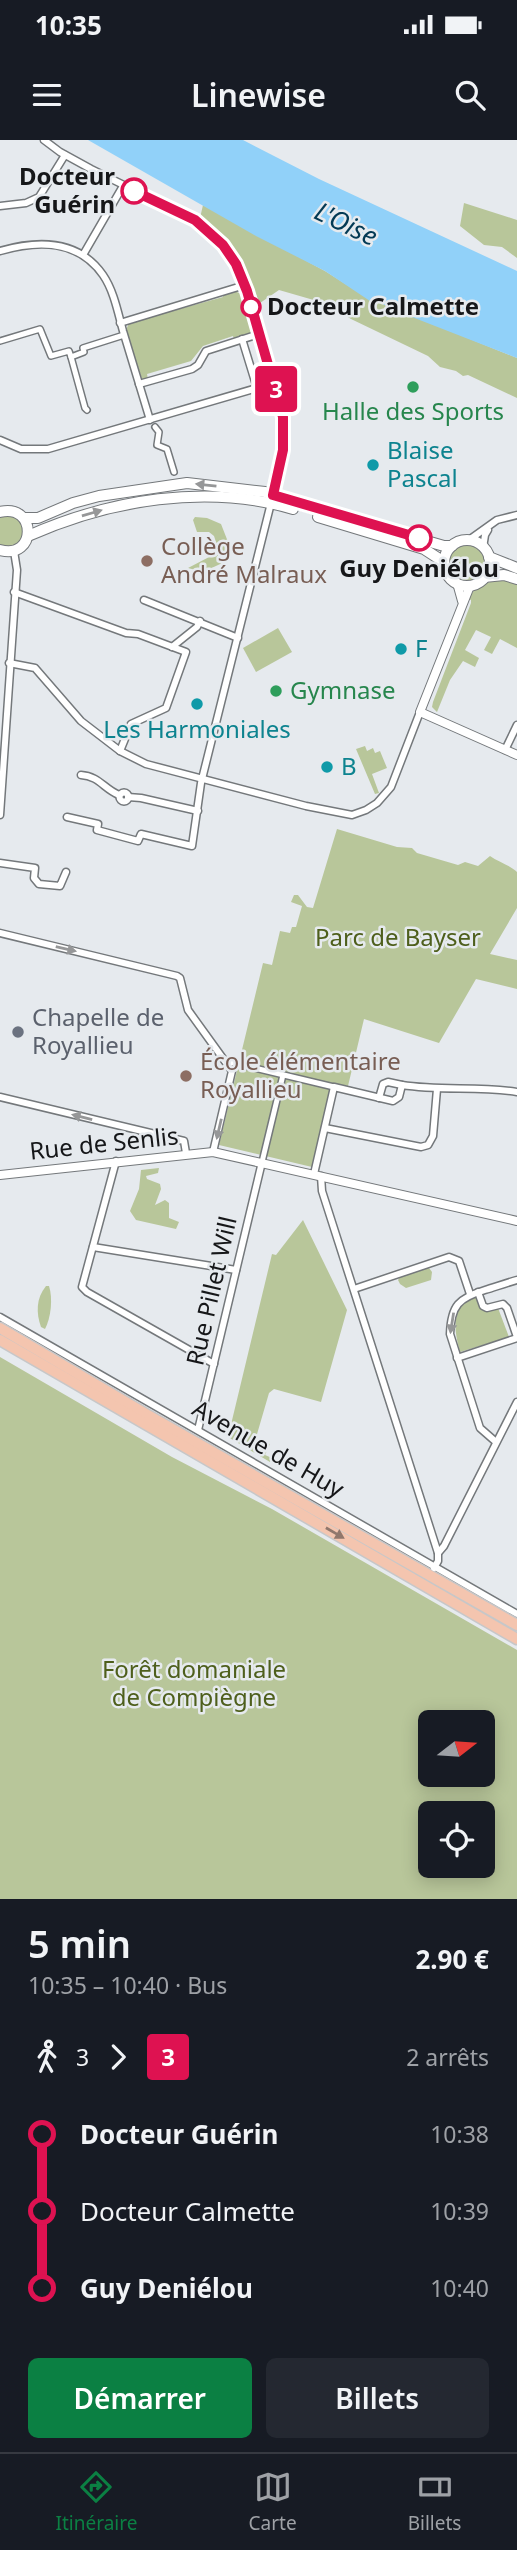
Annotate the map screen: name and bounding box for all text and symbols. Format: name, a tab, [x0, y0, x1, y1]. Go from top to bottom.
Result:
text: 10:35	[35, 7, 102, 43]
text: Linewise	[191, 73, 326, 116]
icon: menu	[28, 76, 66, 114]
icon: search	[451, 76, 489, 114]
place label: Docteur Guérin	[19, 159, 115, 220]
marker: Docteur Guérin	[121, 178, 147, 204]
water label: L'Oise	[309, 193, 384, 254]
place label: Docteur Calmette	[267, 289, 479, 322]
marker: Docteur Calmette	[241, 297, 261, 317]
line badge: 3	[253, 366, 299, 412]
text: 3	[269, 372, 283, 405]
marker: Halle des Sports	[405, 379, 421, 395]
place label: Halle des Sports	[322, 394, 504, 427]
place label: Blaise Pascal	[387, 433, 458, 494]
marker: Blaise Pascal	[365, 457, 381, 473]
one-way arrow	[195, 479, 217, 490]
one-way arrow	[82, 508, 103, 518]
marker: Guy Deniélou	[406, 525, 432, 551]
place label: Collège André Malraux	[161, 529, 327, 590]
place label: Guy Deniélou	[339, 551, 499, 584]
marker: Collège André Malraux	[139, 553, 155, 569]
place label: F	[415, 631, 427, 664]
marker: F	[393, 641, 409, 657]
place label: Gymnase	[290, 673, 395, 706]
marker: Gymnase	[268, 683, 284, 699]
marker: Les Harmoniales	[189, 696, 205, 712]
place label: Les Harmoniales	[103, 712, 291, 745]
place label: B	[341, 749, 357, 782]
marker: B	[319, 759, 335, 775]
park label: Parc de Bayser	[315, 920, 481, 953]
one-way arrow	[55, 944, 77, 955]
place label: Chapelle de Royallieu	[32, 1000, 164, 1061]
marker: Chapelle de Royallieu	[10, 1024, 26, 1040]
place label: École élémentaire Royallieu	[200, 1044, 401, 1105]
marker: École élémentaire Royallieu	[178, 1068, 194, 1084]
one-way arrow	[71, 1111, 93, 1122]
street label: Rue de Senlis	[28, 1118, 180, 1167]
one-way arrow	[213, 1118, 224, 1140]
street label: Rue Pillet Will	[177, 1213, 244, 1368]
one-way arrow	[446, 1312, 457, 1334]
street label: Avenue de Huy	[187, 1391, 351, 1505]
one-way arrow	[325, 1527, 345, 1539]
park label: Forêt domaniale de Compiègne	[102, 1652, 286, 1713]
north arrow	[418, 1710, 495, 1787]
map controls	[418, 1710, 495, 1878]
button: locate	[418, 1801, 495, 1878]
text: 5 min	[28, 1917, 131, 1969]
text: 2.90 €	[415, 1941, 489, 1977]
text: 10:35 – 10:40 · Bus	[28, 1969, 227, 2001]
icon: walk	[28, 2038, 66, 2076]
icon: forward	[99, 2038, 137, 2076]
text: 3	[161, 2040, 175, 2073]
text: 3	[76, 2041, 89, 2073]
text: 2 arrêts	[406, 2041, 489, 2073]
text: Docteur Guérin	[80, 2116, 278, 2152]
text: 10:38	[430, 2118, 489, 2150]
text: Docteur Calmette	[80, 2193, 295, 2229]
text: 10:39	[430, 2195, 489, 2227]
text: Guy Deniélou	[80, 2270, 253, 2306]
text: 10:40	[430, 2272, 489, 2304]
button: Démarrer	[28, 2358, 252, 2438]
button: Billets	[266, 2358, 489, 2438]
tab: Itinéraire	[56, 2468, 137, 2536]
tab: Carte	[249, 2468, 297, 2536]
tab: Billets	[408, 2468, 461, 2536]

